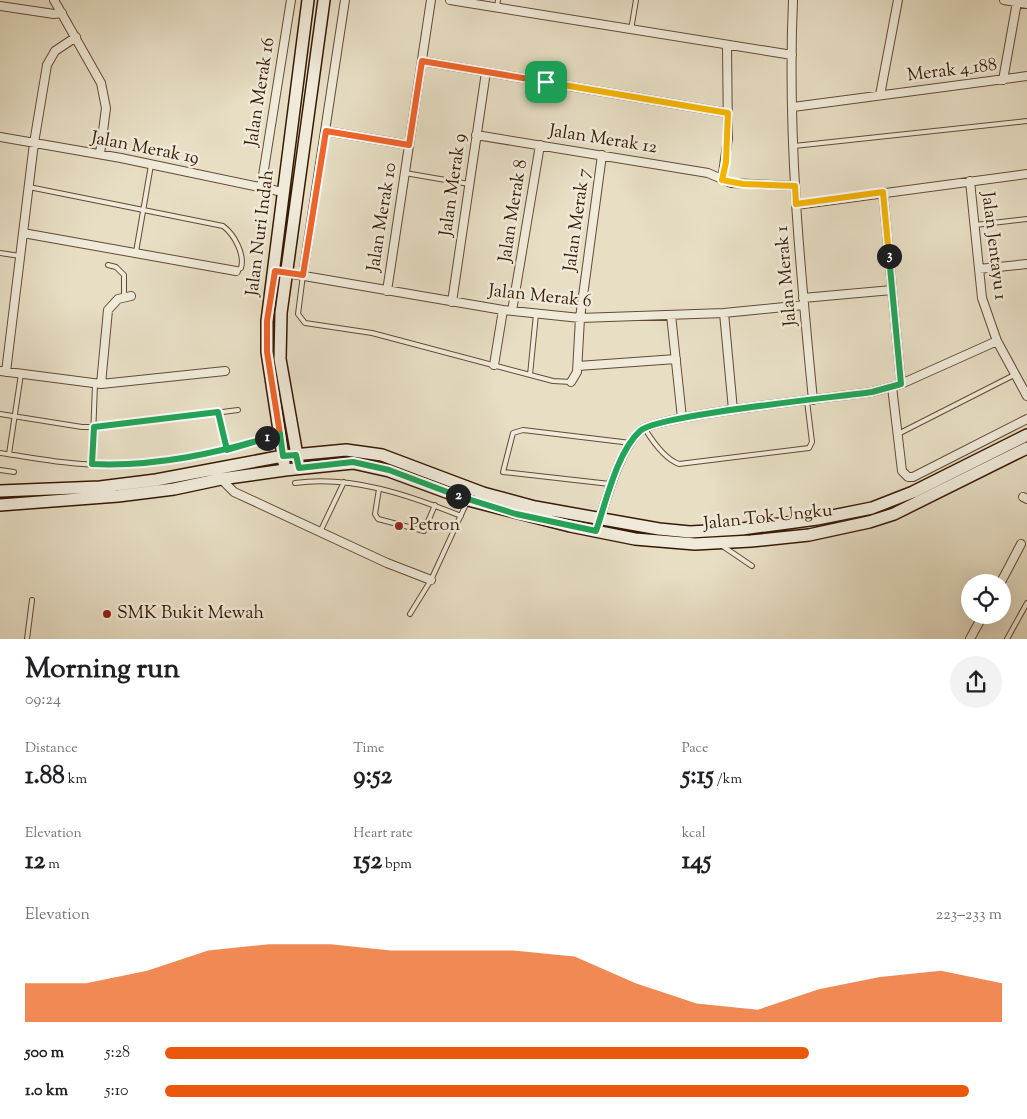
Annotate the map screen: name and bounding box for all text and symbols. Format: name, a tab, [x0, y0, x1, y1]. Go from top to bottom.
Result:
street label: Jalan Merak 16	[239, 36, 282, 149]
street label: Merak 4_188	[906, 53, 998, 89]
pin	[525, 61, 567, 103]
icon: arrive	[532, 68, 560, 96]
street label: Jalan Merak 12	[546, 118, 660, 161]
street label: Jalan Merak 19	[88, 126, 201, 172]
street label: Jalan Merak 9	[434, 132, 474, 239]
street label: Jalan Merak 8	[493, 158, 535, 265]
street label: Jalan Merak 10	[361, 161, 404, 274]
street label: Jalan Merak 7	[558, 167, 598, 274]
street label: Jalan Nuri Indah	[240, 168, 282, 299]
street label: Jalan Jentayu 1	[973, 189, 1013, 302]
street label: Jalan Merak 1	[770, 225, 804, 328]
pin: 3	[876, 244, 902, 268]
text: 3	[887, 246, 892, 266]
street label: Jalan Merak 6	[486, 279, 593, 315]
pin: 1	[254, 426, 280, 450]
text: 1	[265, 428, 270, 448]
pin: 2	[446, 484, 470, 508]
text: 2	[455, 486, 462, 506]
street label: Jalan Tok Ungku	[701, 498, 834, 538]
place label: Petron	[409, 513, 460, 539]
marker: Petron	[393, 520, 405, 532]
map controls	[961, 574, 1011, 624]
button: locate	[961, 574, 1011, 624]
place label: SMK Bukit Mewah	[117, 601, 265, 627]
marker: SMK Bukit Mewah	[101, 608, 113, 620]
text: Morning run	[25, 650, 180, 690]
button: share	[950, 656, 1002, 708]
text: 09:24	[25, 689, 61, 712]
text: Distance	[25, 739, 78, 759]
text: Time	[353, 739, 384, 759]
text: Pace	[682, 739, 708, 759]
text: 1.88	[25, 759, 65, 795]
text: 9:52	[353, 759, 392, 795]
text: 5:15	[682, 759, 714, 795]
text: km	[65, 770, 87, 790]
text: /km	[714, 770, 742, 790]
text: Elevation	[25, 824, 82, 844]
text: Heart rate	[353, 824, 413, 844]
text: kcal	[682, 824, 706, 844]
text: 12	[25, 844, 45, 880]
text: 152	[353, 844, 382, 880]
text: 145	[682, 844, 711, 880]
text: m	[45, 855, 60, 875]
text: bpm	[382, 855, 412, 875]
text: Elevation	[25, 904, 90, 927]
text: 223–233 m	[936, 904, 1002, 927]
text: 500 m	[25, 1042, 64, 1065]
text: 5:28	[105, 1042, 130, 1065]
text: 1.0 km	[25, 1080, 68, 1103]
text: 5:10	[105, 1080, 128, 1103]

